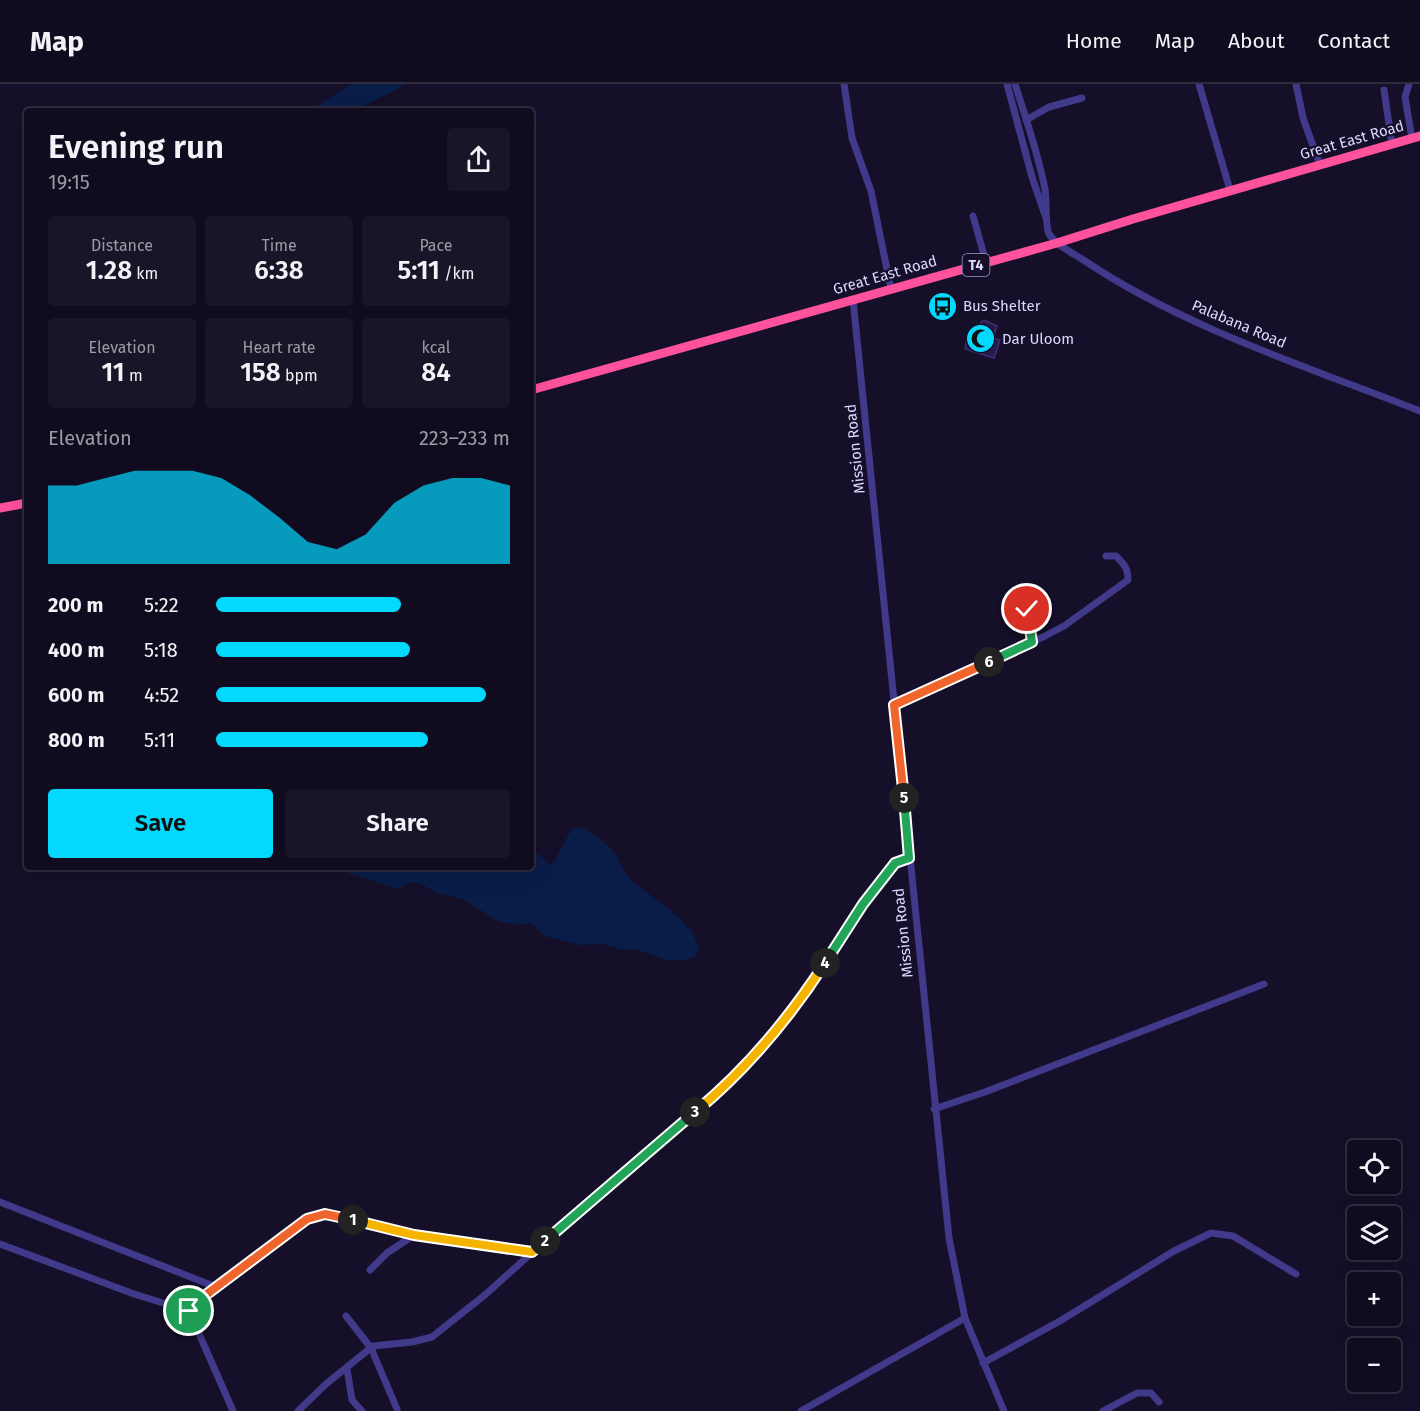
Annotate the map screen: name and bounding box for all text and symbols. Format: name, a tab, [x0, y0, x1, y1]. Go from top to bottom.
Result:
text: Map	[30, 25, 84, 58]
text: Home	[1066, 28, 1122, 54]
text: Map	[1155, 28, 1195, 54]
text: About	[1228, 28, 1285, 54]
text: Contact	[1318, 28, 1390, 54]
street label: Great East Road	[1298, 117, 1406, 163]
text: Evening run	[48, 127, 224, 167]
button: share	[447, 128, 510, 191]
text: 19:15	[48, 170, 90, 194]
text: Distance	[91, 236, 153, 255]
text: Time	[261, 236, 297, 255]
text: Pace	[419, 236, 453, 255]
street label: Great East Road	[831, 252, 939, 298]
road number: T4	[962, 254, 990, 276]
text: 1.28	[86, 255, 132, 286]
text: 6:38	[254, 255, 304, 286]
text: 5:11	[398, 255, 440, 286]
text: km	[132, 264, 158, 283]
text: /km	[440, 264, 474, 283]
bus stop icon: Bus Shelter	[926, 290, 958, 322]
street label: Palabana Road	[1189, 296, 1289, 352]
place label: Bus Shelter	[963, 297, 1041, 315]
mosque icon: Dar Uloom	[965, 323, 997, 355]
place label: Dar Uloom	[1002, 330, 1074, 348]
text: Elevation	[88, 338, 156, 357]
text: Heart rate	[243, 338, 315, 357]
text: kcal	[422, 338, 450, 357]
text: 11	[101, 357, 125, 388]
text: 158	[240, 357, 281, 388]
text: 84	[421, 357, 451, 388]
text: m	[125, 366, 143, 385]
text: bpm	[281, 366, 318, 385]
street label: Mission Road	[841, 403, 869, 495]
text: Elevation	[48, 426, 132, 450]
text: 223–233 m	[419, 426, 510, 450]
pin	[1001, 583, 1052, 634]
icon: check	[1010, 592, 1043, 625]
text: 200 m	[48, 593, 103, 617]
text: 5:22	[144, 593, 179, 617]
text: 400 m	[48, 638, 104, 662]
text: 5:18	[144, 638, 178, 662]
pin: 6	[974, 647, 1004, 677]
text: 6	[984, 652, 994, 671]
text: 600 m	[48, 683, 104, 707]
text: 4:52	[144, 683, 179, 707]
text: 800 m	[48, 728, 105, 752]
text: 5:11	[144, 728, 175, 752]
pin: 5	[889, 783, 919, 813]
text: 5	[900, 788, 908, 807]
button: Save	[48, 789, 273, 858]
button: Share	[285, 789, 510, 858]
street label: Mission Road	[889, 887, 917, 979]
pin: 4	[810, 948, 840, 978]
text: 4	[820, 953, 830, 972]
pin: 3	[680, 1097, 710, 1127]
text: 3	[691, 1102, 699, 1121]
map controls	[1347, 1140, 1401, 1392]
button: locate	[1347, 1140, 1401, 1194]
pin: 1	[338, 1205, 368, 1235]
button: layers	[1347, 1206, 1401, 1260]
text: 1	[349, 1210, 357, 1229]
pin: 2	[530, 1226, 560, 1256]
text: 2	[541, 1231, 549, 1250]
button: +	[1347, 1272, 1401, 1326]
pin	[163, 1285, 214, 1336]
icon: arrive	[172, 1294, 205, 1327]
button: −	[1347, 1338, 1401, 1392]

